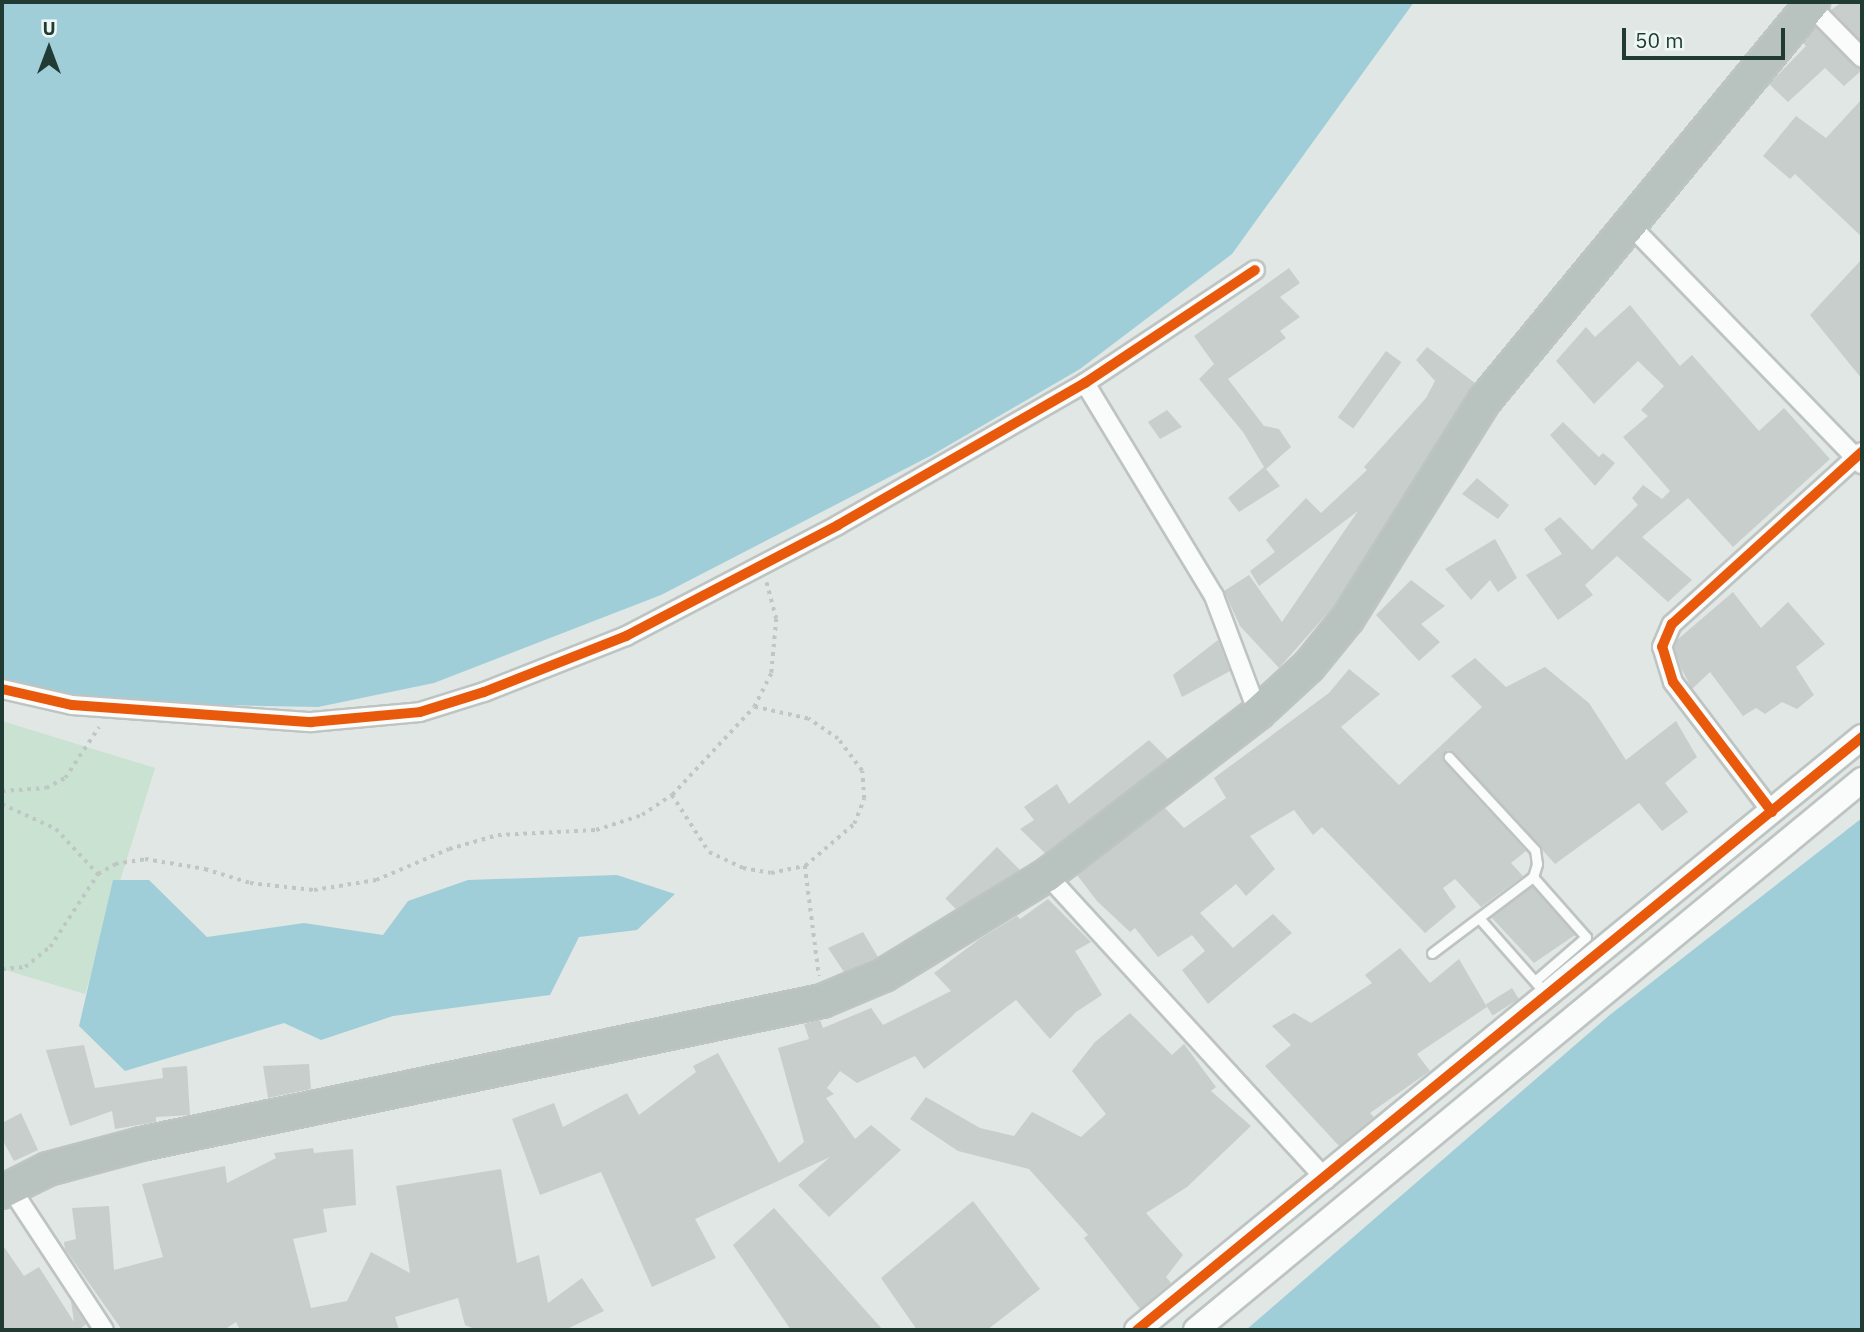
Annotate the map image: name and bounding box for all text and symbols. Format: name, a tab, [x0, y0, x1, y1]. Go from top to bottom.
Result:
north arrow	[14, 14, 84, 84]
scale bar	[1626, 14, 1789, 58]
text: U	[42, 16, 56, 40]
text: 50 m	[1635, 26, 1684, 54]

